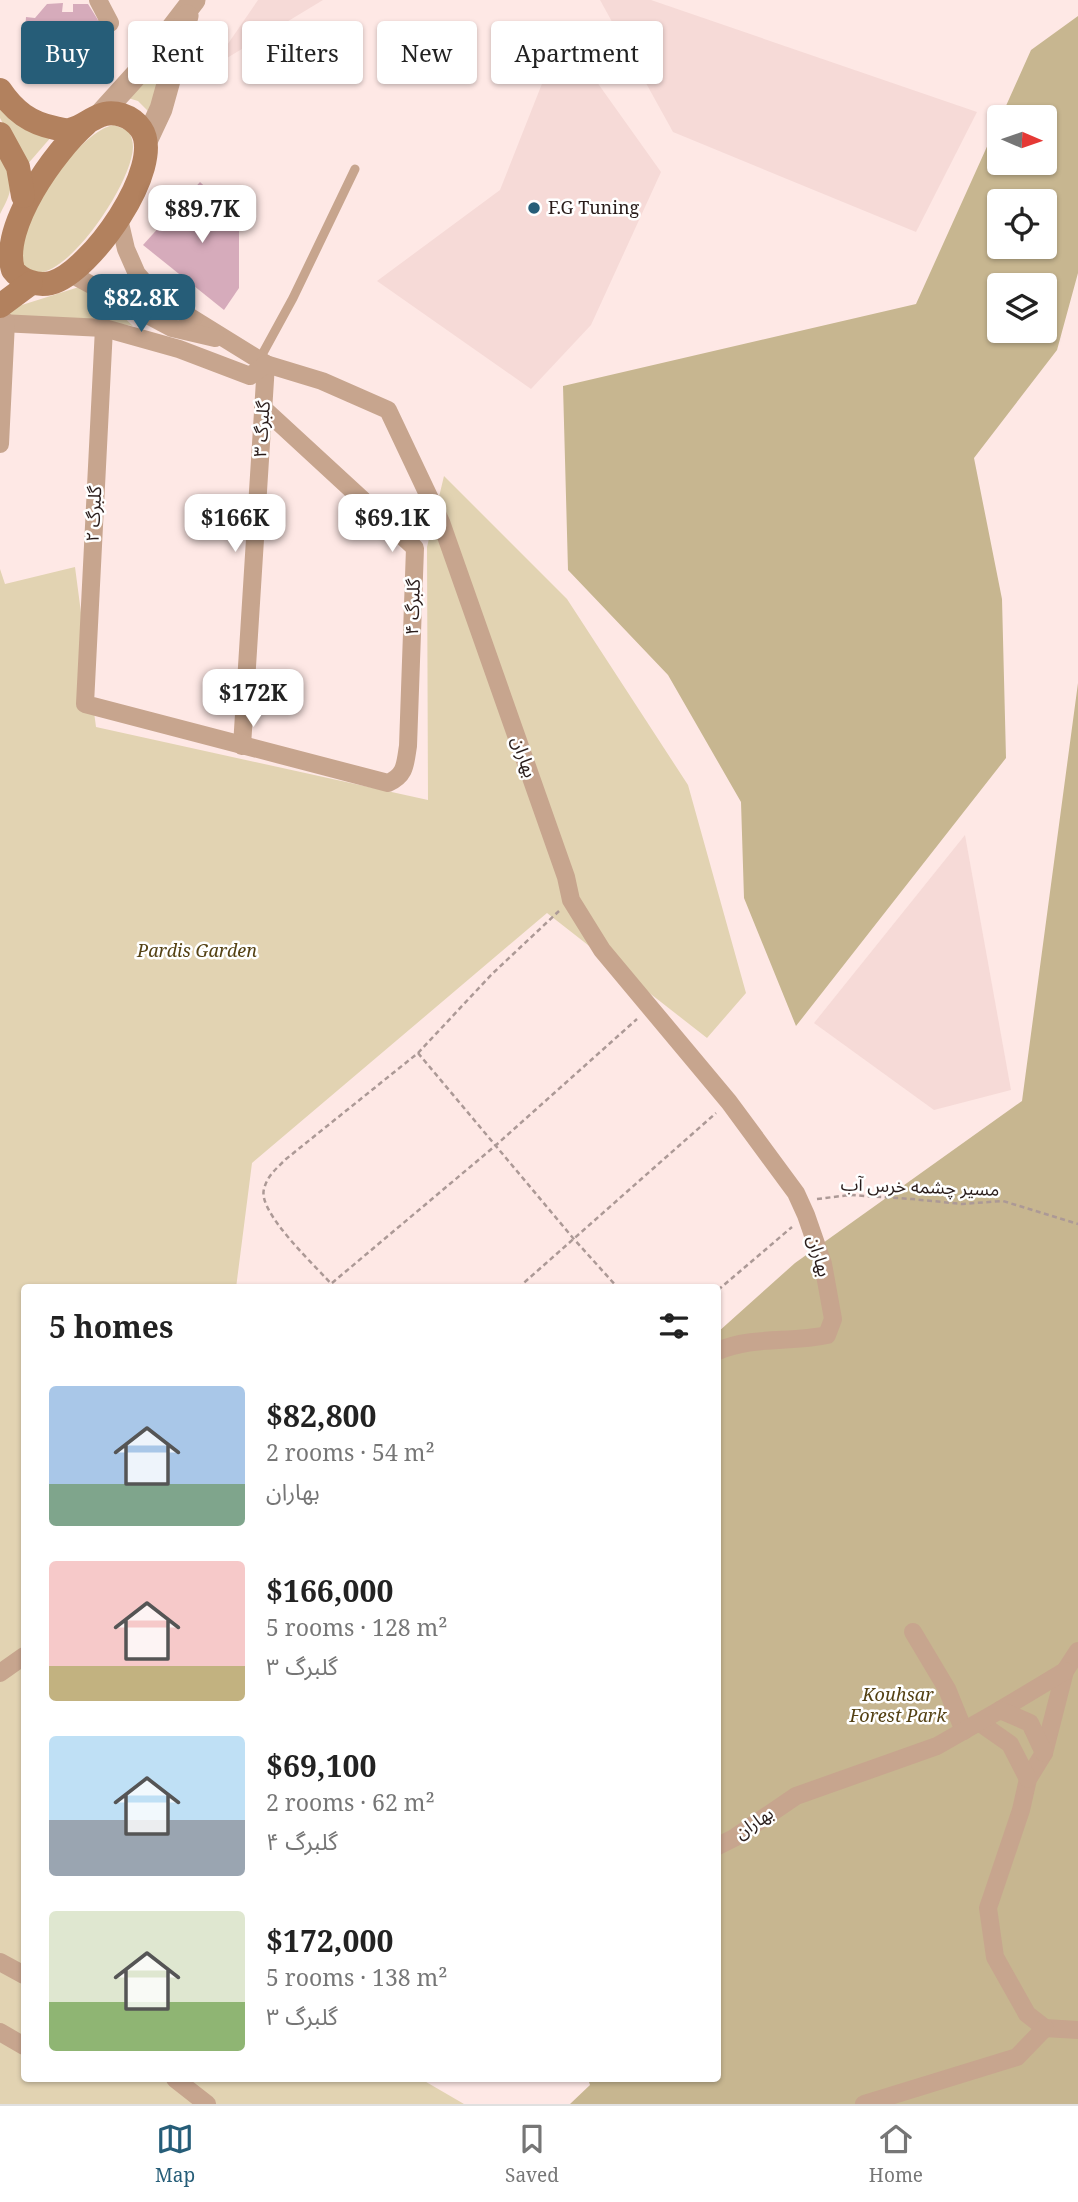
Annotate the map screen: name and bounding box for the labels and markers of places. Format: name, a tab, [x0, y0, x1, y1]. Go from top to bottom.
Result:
pin: $89.7K	[145, 186, 259, 245]
place label: F.G Tuning	[548, 195, 640, 219]
marker: F.G Tuning	[526, 200, 542, 216]
pin: $82.8K	[84, 274, 198, 334]
pin: $166K	[186, 494, 284, 554]
pin: $69.1K	[335, 494, 449, 554]
pin: $172K	[204, 670, 302, 729]

